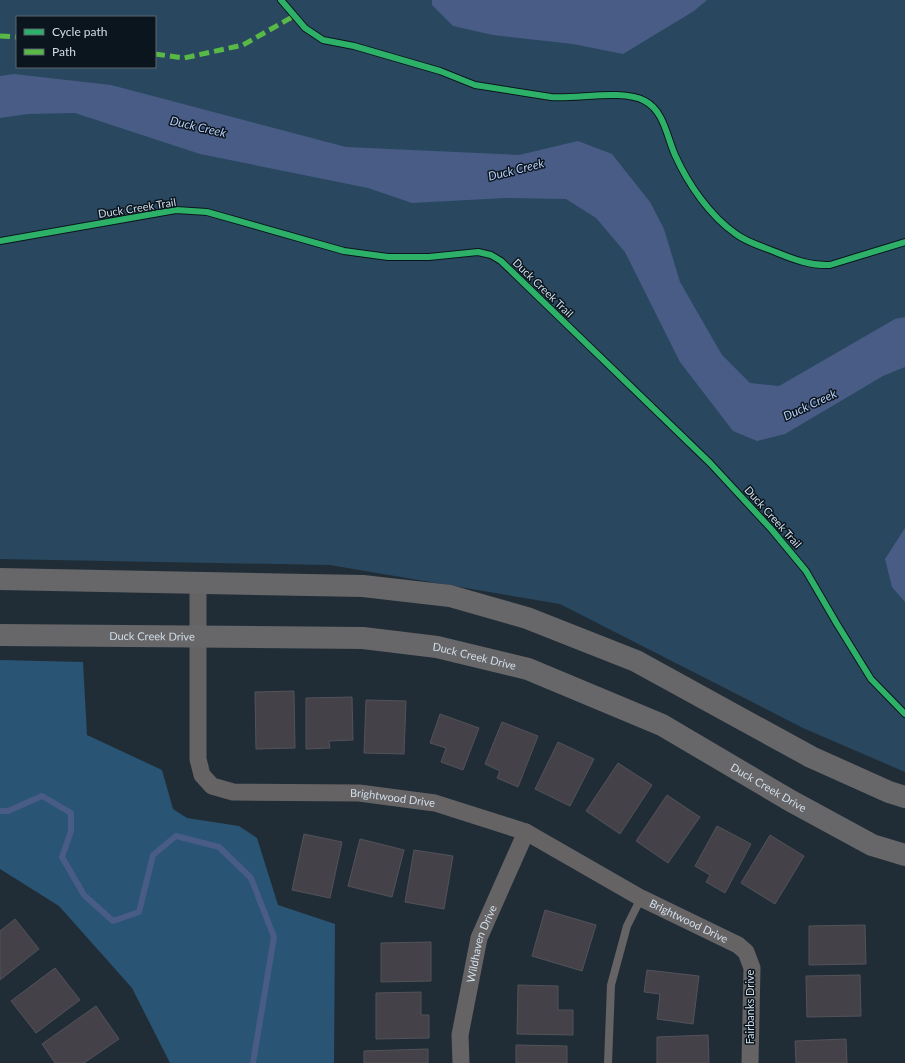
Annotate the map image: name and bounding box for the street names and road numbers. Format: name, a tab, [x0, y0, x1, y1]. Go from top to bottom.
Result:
street label: Duck Creek Trail	[97, 195, 177, 220]
street label: Duck Creek Trail	[511, 256, 576, 320]
street label: Duck Creek Trail	[742, 483, 805, 550]
street label: Duck Creek Drive	[109, 629, 195, 643]
street label: Duck Creek Drive	[432, 640, 518, 672]
street label: Duck Creek Drive	[729, 760, 809, 814]
street label: Brightwood Drive	[350, 786, 436, 809]
street label: Brightwood Drive	[648, 896, 731, 945]
street label: Wildhaven Drive	[463, 902, 499, 984]
street label: Fairbanks Drive	[743, 969, 756, 1044]

